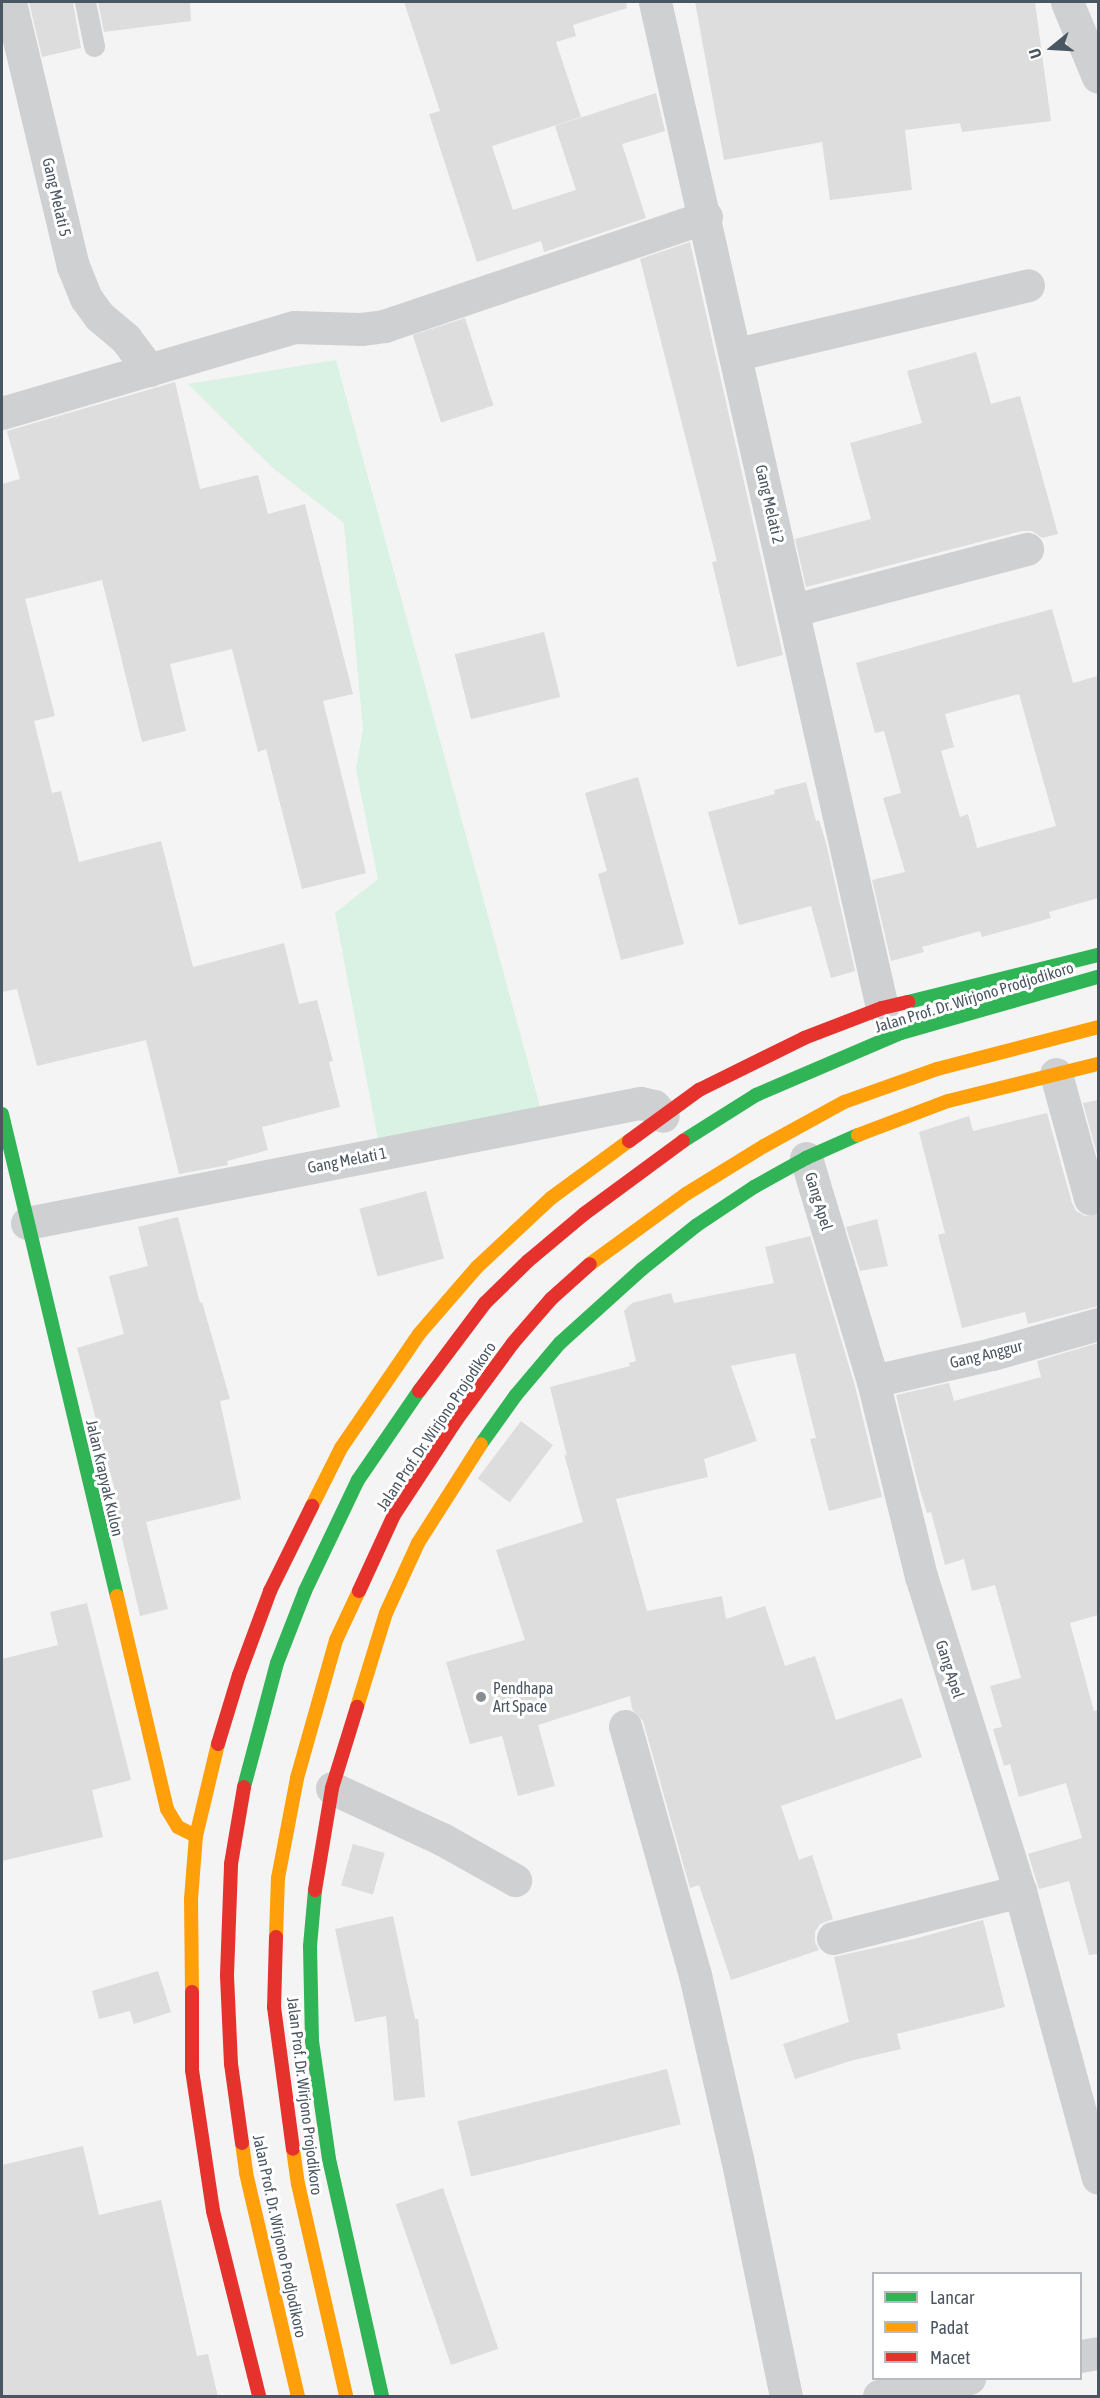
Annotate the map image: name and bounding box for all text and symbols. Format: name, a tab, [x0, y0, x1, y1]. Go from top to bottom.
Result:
north arrow	[1022, 18, 1082, 78]
text: U	[1025, 46, 1045, 61]
street label: Gang Melati 5	[39, 156, 75, 238]
street label: Gang Melati 2	[752, 463, 788, 545]
street label: Jalan Prof. Dr. Wirjono Prodjodikoro	[872, 958, 1076, 1036]
street label: Gang Melati 1	[306, 1143, 388, 1177]
street label: Gang Apel	[801, 1170, 837, 1232]
street label: Gang Anggur	[948, 1336, 1024, 1372]
street label: Jalan Prof. Dr. Wirjono Projodikoro	[372, 1338, 500, 1514]
street label: Jalan Krapyak Kulon	[82, 1418, 128, 1538]
street label: Gang Apel	[932, 1638, 968, 1700]
place label: Pendhapa Art Space	[493, 1678, 554, 1716]
marker: Pendhapa Art Space	[474, 1690, 488, 1704]
street label: Jalan Prof. Dr. Wirjono Projodikoro	[283, 1996, 327, 2196]
street label: Jalan Prof. Dr. Wirjono Prodjodikoro	[249, 2133, 311, 2339]
legend	[872, 2272, 1082, 2380]
text: Lancar	[930, 2287, 974, 2308]
text: Padat	[930, 2317, 969, 2338]
text: Macet	[930, 2347, 970, 2368]

